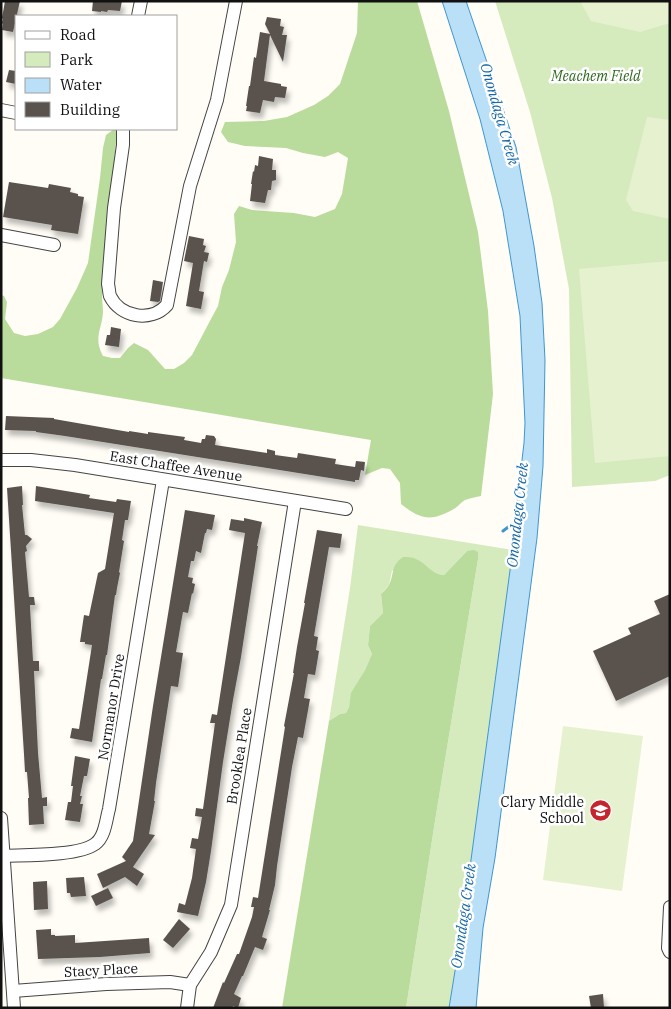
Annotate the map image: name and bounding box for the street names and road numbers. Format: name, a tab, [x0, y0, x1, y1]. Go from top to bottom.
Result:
street label: East Chaffee Avenue	[108, 447, 244, 485]
street label: Normanor Drive	[94, 652, 128, 762]
street label: Brooklea Place	[222, 706, 256, 806]
street label: Stacy Place	[64, 959, 138, 981]

